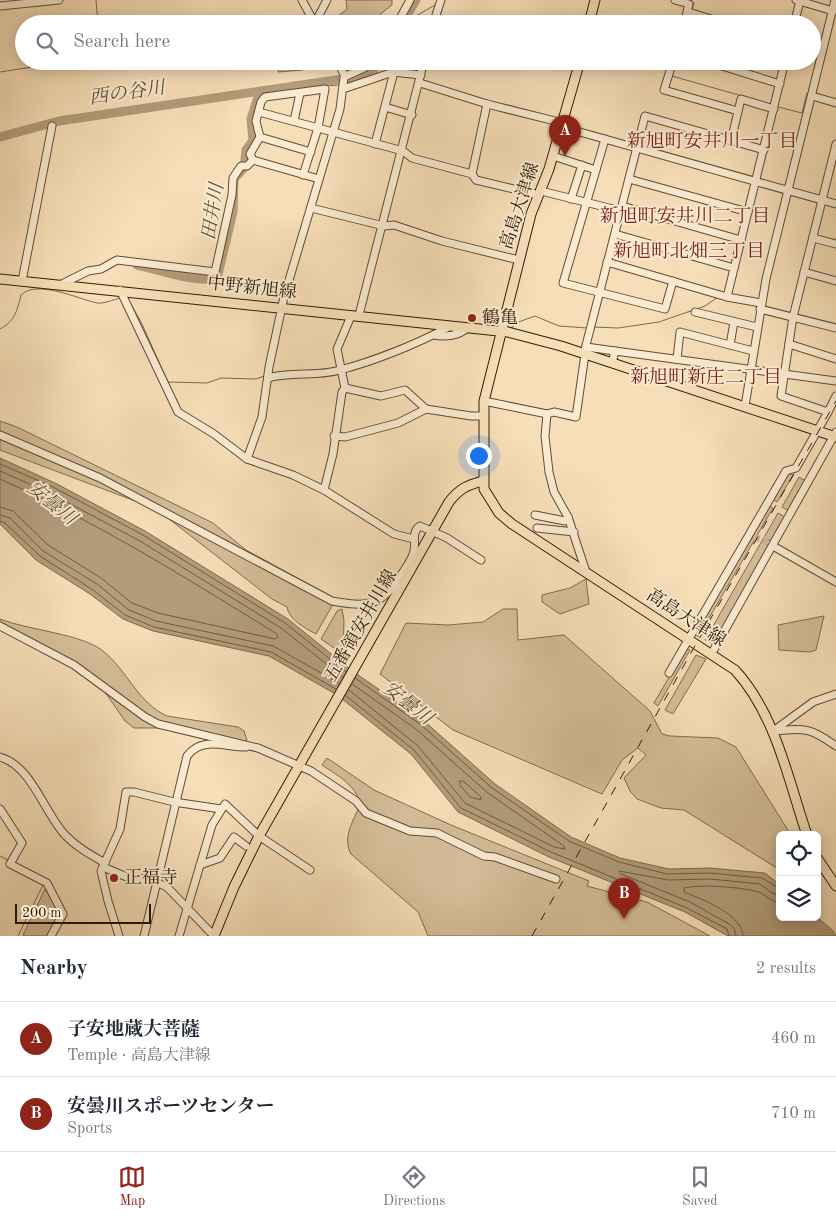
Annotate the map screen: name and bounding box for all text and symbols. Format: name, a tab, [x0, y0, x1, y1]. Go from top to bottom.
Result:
search box	[15, 15, 821, 70]
icon: search	[33, 29, 61, 57]
text: Search here	[73, 33, 170, 52]
water label: 西の谷川	[88, 77, 168, 109]
pin: A	[549, 115, 581, 156]
district label: 新旭町安井川一丁目	[626, 131, 798, 152]
street label: 高島大津線	[496, 160, 542, 252]
water label: 田井川	[198, 180, 228, 242]
district label: 新旭町安井川二丁目	[599, 206, 771, 227]
district label: 新旭町北畑三丁目	[613, 241, 765, 262]
street label: 中野新旭線	[206, 272, 298, 302]
place label: 鶴亀	[482, 307, 518, 327]
marker: 鶴亀	[466, 312, 478, 324]
district label: 新旭町新庄二丁目	[630, 367, 782, 388]
your location	[466, 443, 492, 469]
water label: 安曇川	[23, 477, 82, 531]
street label: 五番領安井川線	[320, 566, 400, 685]
street label: 高島大津線	[643, 584, 730, 650]
water label: 安曇川	[379, 677, 438, 730]
map controls	[776, 831, 821, 921]
button: locate	[776, 831, 821, 876]
place label: 正福寺	[124, 867, 178, 887]
marker: 正福寺	[108, 872, 120, 884]
button: layers	[776, 876, 821, 921]
pin: B	[608, 878, 640, 919]
scale bar	[15, 901, 151, 924]
text: 200 m	[22, 906, 61, 920]
text: Nearby	[20, 958, 88, 979]
text: 2 results	[756, 961, 816, 977]
text: 子安地蔵大菩薩	[67, 1021, 200, 1040]
text: A	[30, 1031, 42, 1047]
text: 460 m	[771, 1031, 816, 1047]
text: Temple · 高島大津線	[67, 1048, 211, 1064]
text: 安曇川スポーツセンター	[67, 1098, 274, 1117]
text: B	[30, 1106, 42, 1122]
text: 710 m	[771, 1106, 816, 1122]
text: Sports	[67, 1121, 112, 1137]
tab: Map	[118, 1163, 146, 1210]
tab: Directions	[383, 1163, 445, 1210]
tab: Saved	[682, 1163, 718, 1210]

